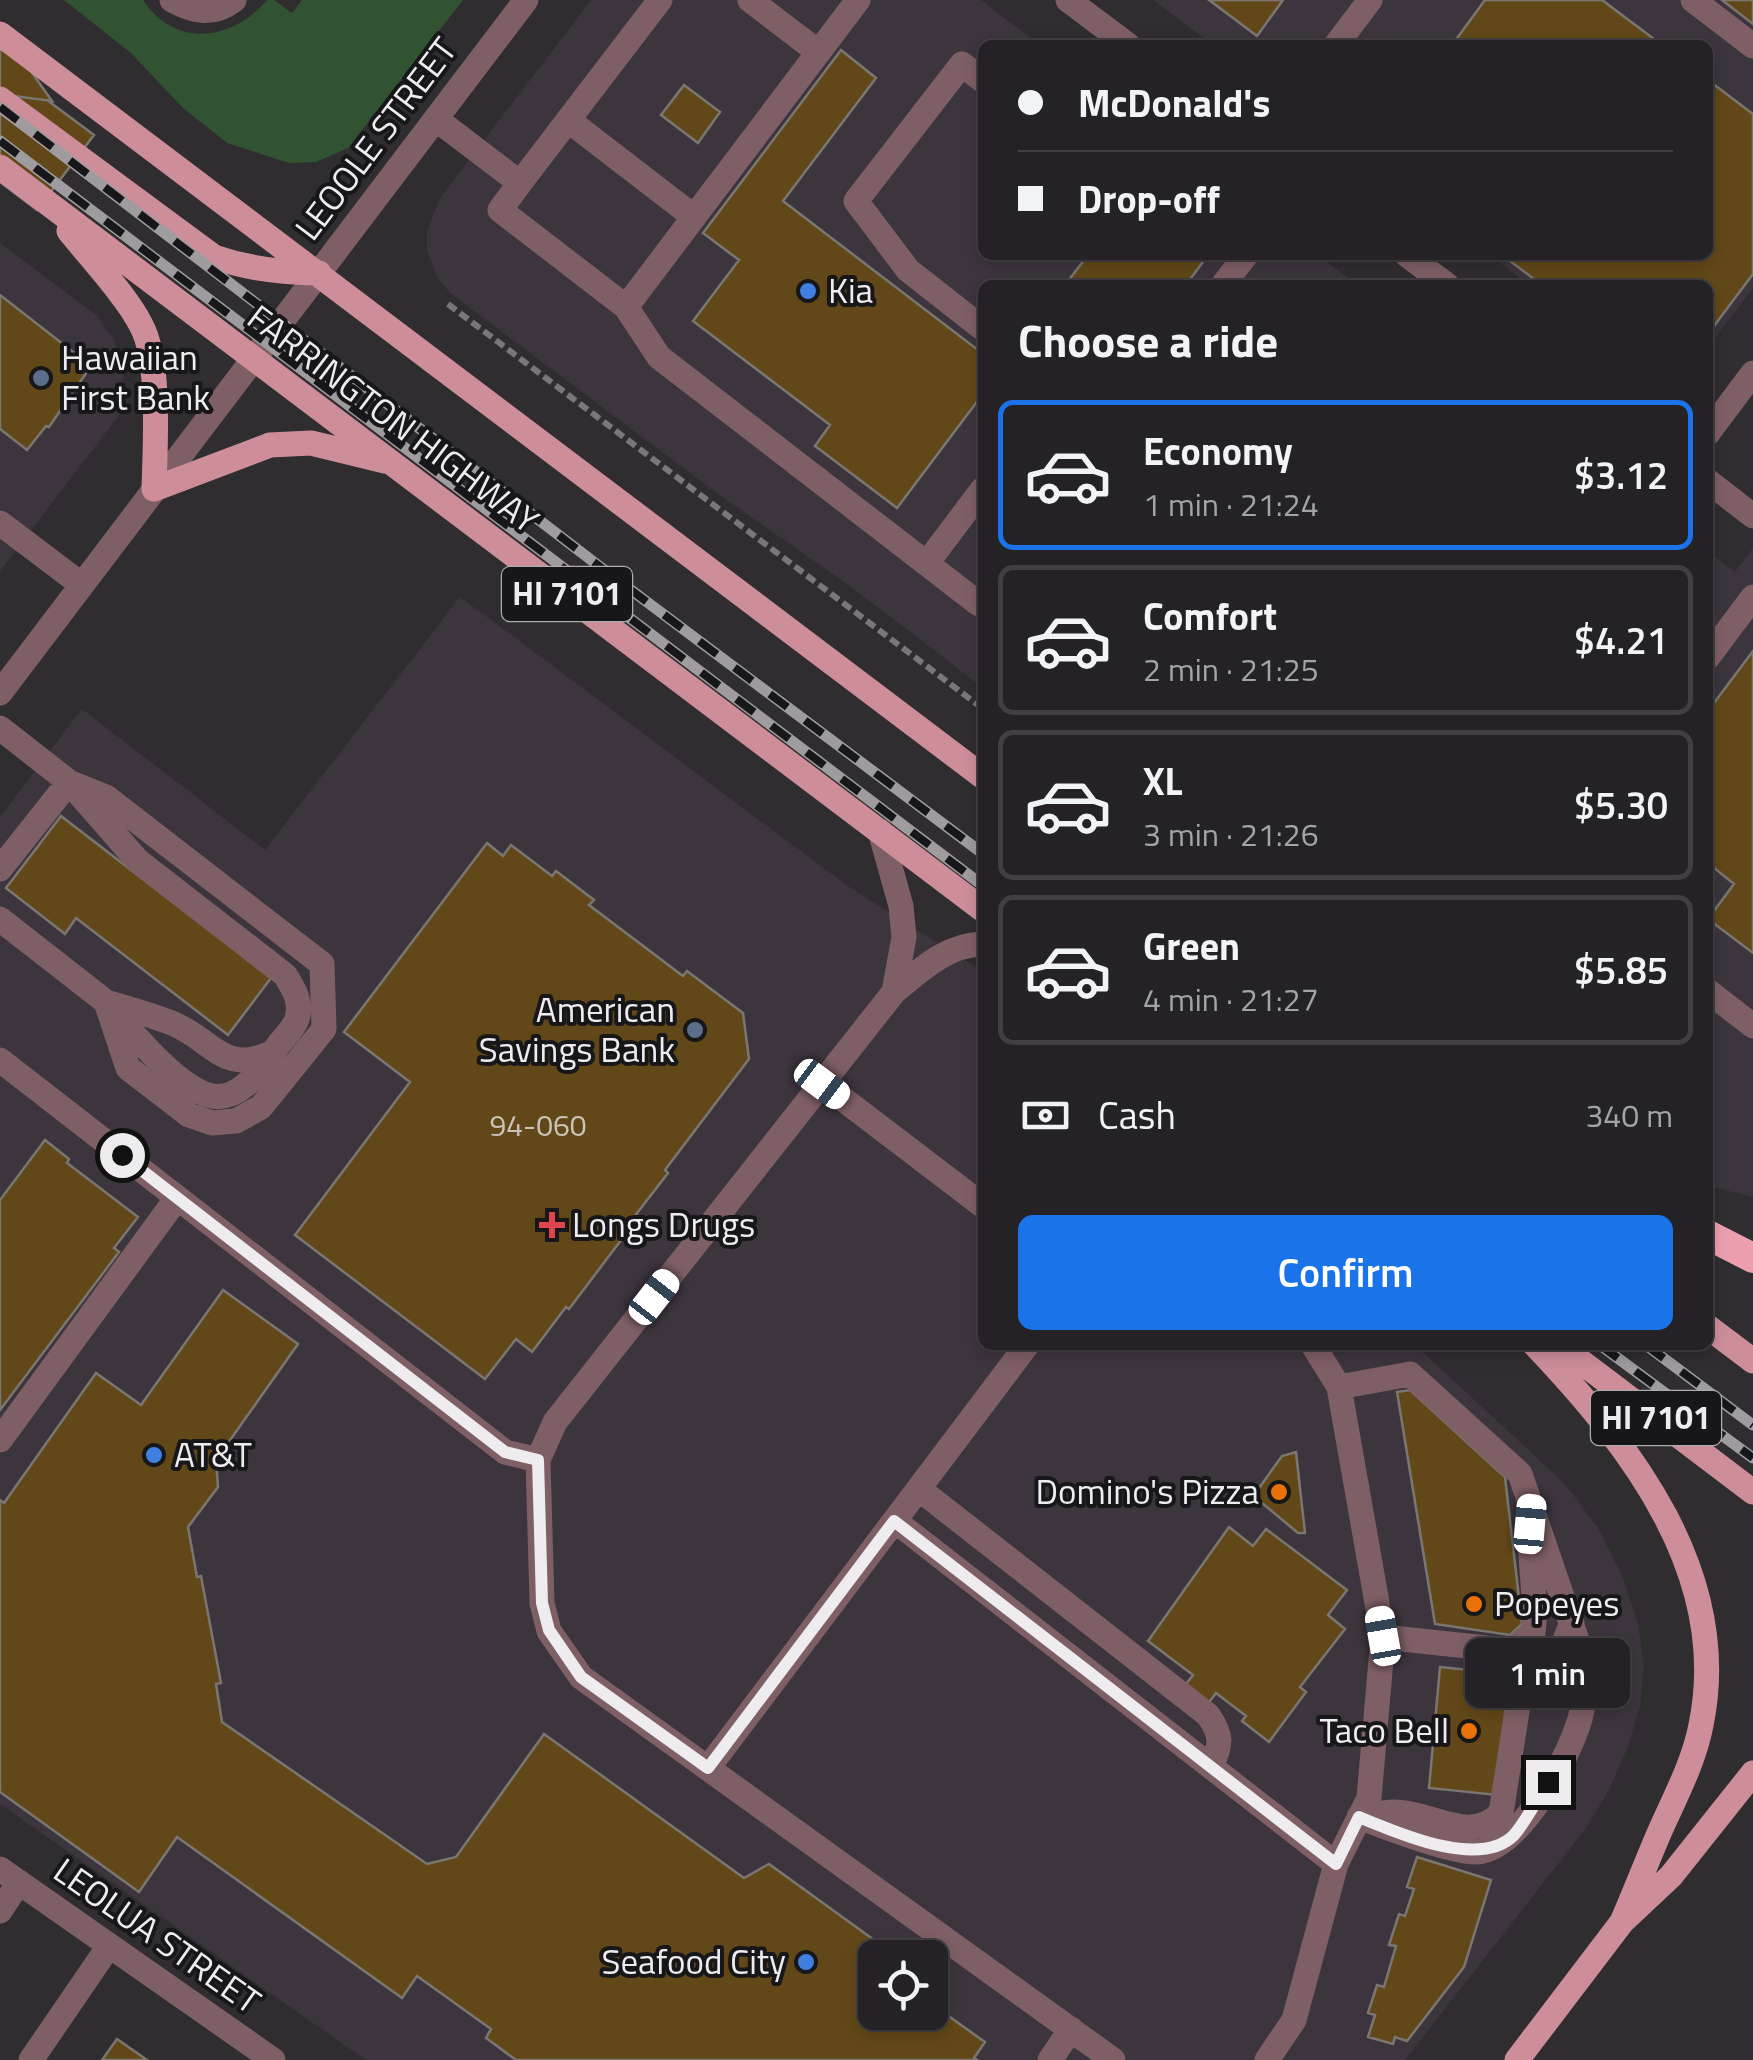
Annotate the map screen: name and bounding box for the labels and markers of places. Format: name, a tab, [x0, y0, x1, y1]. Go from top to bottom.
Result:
place label: Kia	[828, 263, 873, 317]
marker: Kia	[797, 280, 819, 302]
place label: Hawaiian First Bank	[61, 330, 210, 424]
marker: Hawaiian First Bank	[30, 367, 52, 389]
place label: American Savings Bank	[479, 982, 675, 1076]
marker: American Savings Bank	[684, 1019, 706, 1041]
place label: Longs Drugs	[572, 1197, 755, 1251]
marker: Longs Drugs	[541, 1214, 563, 1236]
place label: AT&T	[174, 1427, 252, 1481]
marker: AT&T	[143, 1444, 165, 1466]
place label: Domino's Pizza	[1035, 1464, 1259, 1518]
marker: Domino's Pizza	[1268, 1481, 1290, 1503]
place label: Popeyes	[1494, 1576, 1619, 1630]
marker: Popeyes	[1463, 1593, 1485, 1615]
place label: Taco Bell	[1320, 1703, 1449, 1757]
marker: Taco Bell	[1458, 1720, 1480, 1742]
place label: Seafood City	[601, 1934, 786, 1988]
marker: Seafood City	[795, 1951, 817, 1973]

